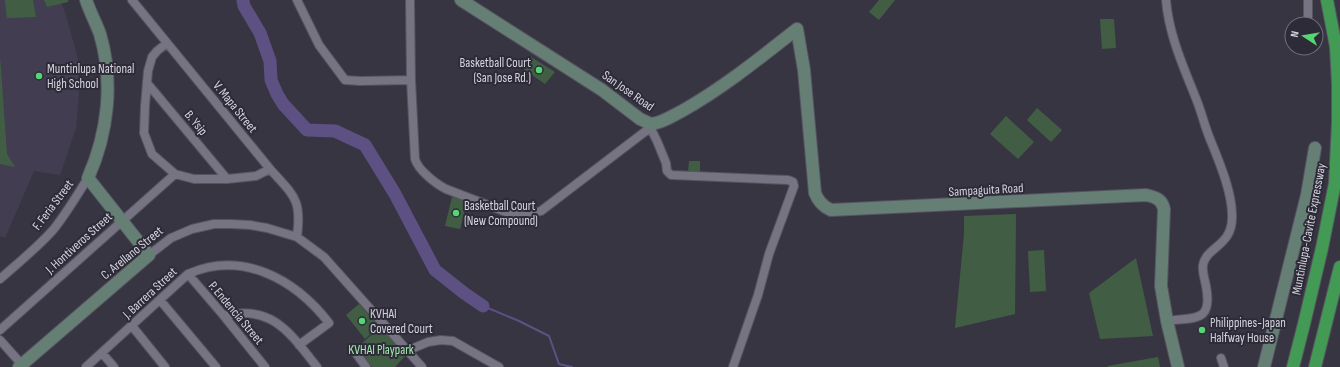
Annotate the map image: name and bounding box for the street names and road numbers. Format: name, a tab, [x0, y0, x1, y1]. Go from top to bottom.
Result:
street label: San Jose Road	[599, 67, 657, 115]
street label: V. Mapa Street	[209, 78, 261, 136]
street label: B. Ysip	[181, 107, 211, 139]
street label: Muntinlupa-Cavite Expressway	[1288, 162, 1330, 296]
street label: F. Feria Street	[29, 177, 77, 233]
street label: Sampaguita Road	[948, 180, 1024, 200]
street label: J. Hontiveros Street	[42, 209, 116, 278]
street label: C. Arellano Street	[98, 223, 166, 283]
street label: J. Barrera Street	[119, 264, 180, 323]
street label: P. Endencia Street	[205, 278, 267, 348]

